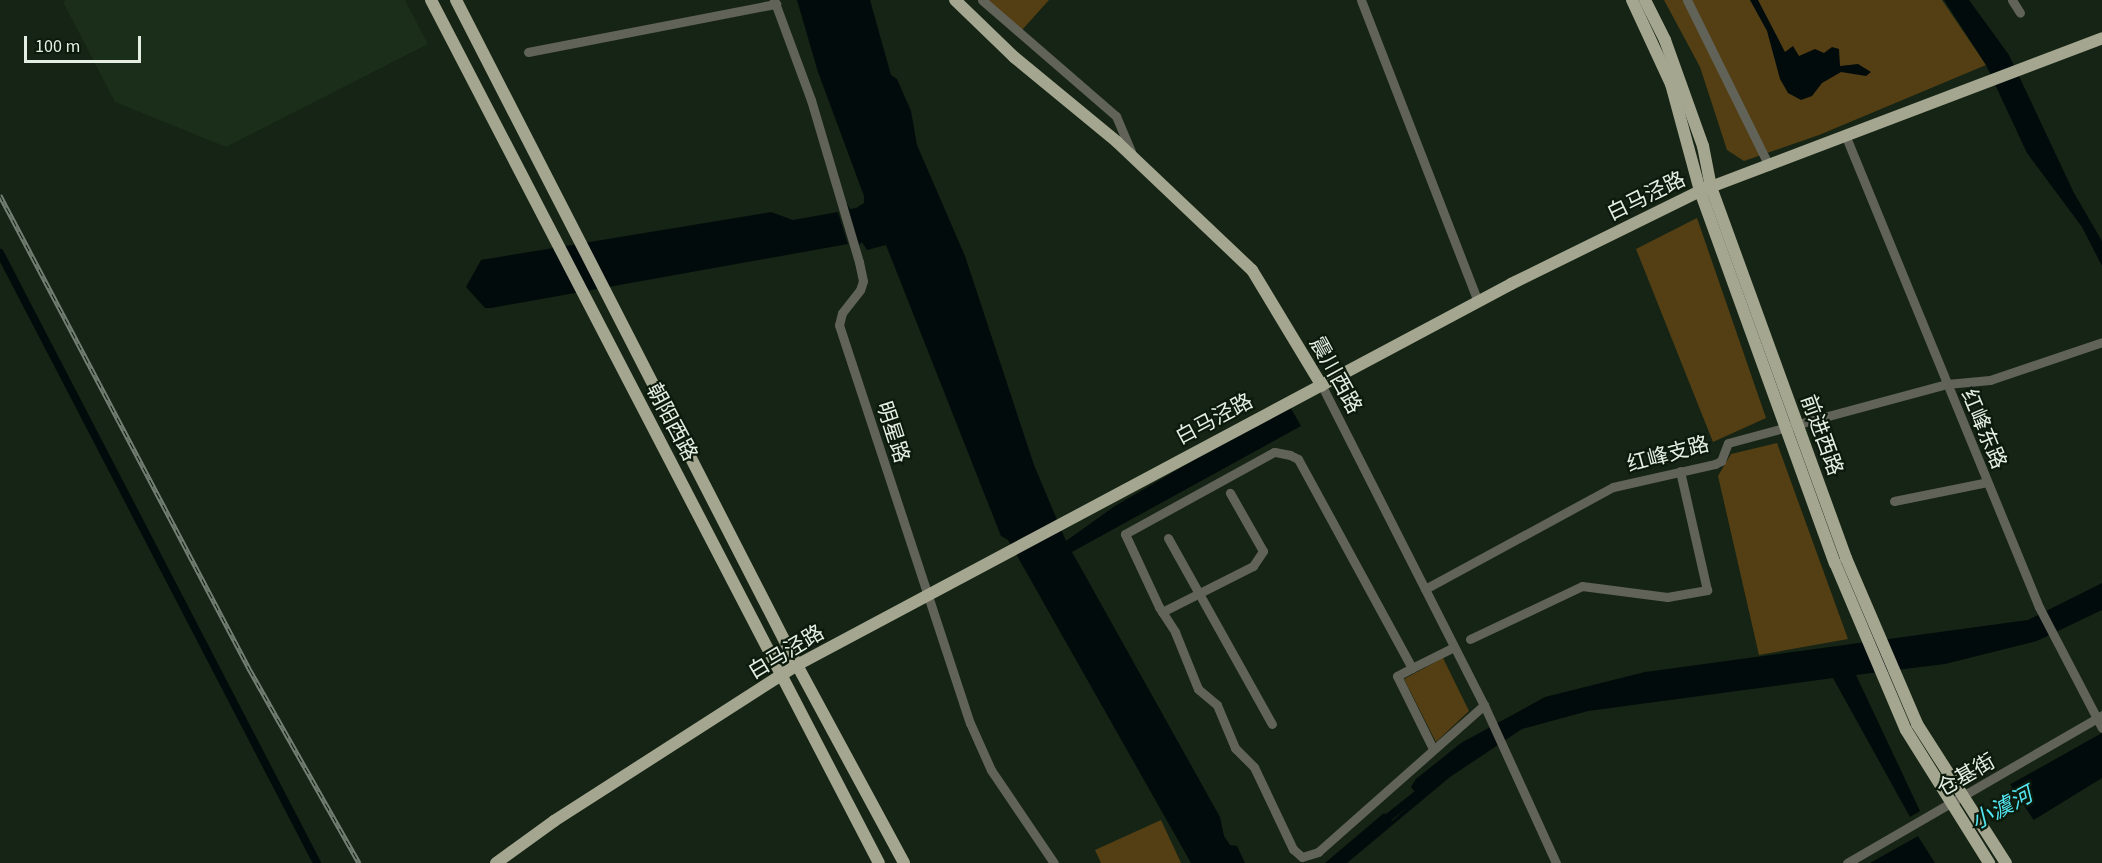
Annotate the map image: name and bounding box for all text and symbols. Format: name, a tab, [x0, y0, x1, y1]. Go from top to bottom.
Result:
scale bar	[27, 24, 144, 62]
text: 100 m	[35, 34, 80, 59]
street label: 白马泾路	[1603, 166, 1689, 226]
street label: 震川西路	[1305, 332, 1367, 418]
street label: 朝阳西路	[641, 379, 703, 465]
street label: 红峰东路	[1956, 385, 2012, 473]
street label: 白马泾路	[1171, 388, 1257, 450]
street label: 前进西路	[1796, 391, 1848, 479]
street label: 明星路	[871, 398, 915, 466]
street label: 红峰支路	[1624, 431, 1712, 477]
street label: 白马泾路	[744, 620, 828, 684]
street label: 仓基街	[1932, 748, 2000, 802]
water label: 小澞河	[1967, 782, 2037, 836]

